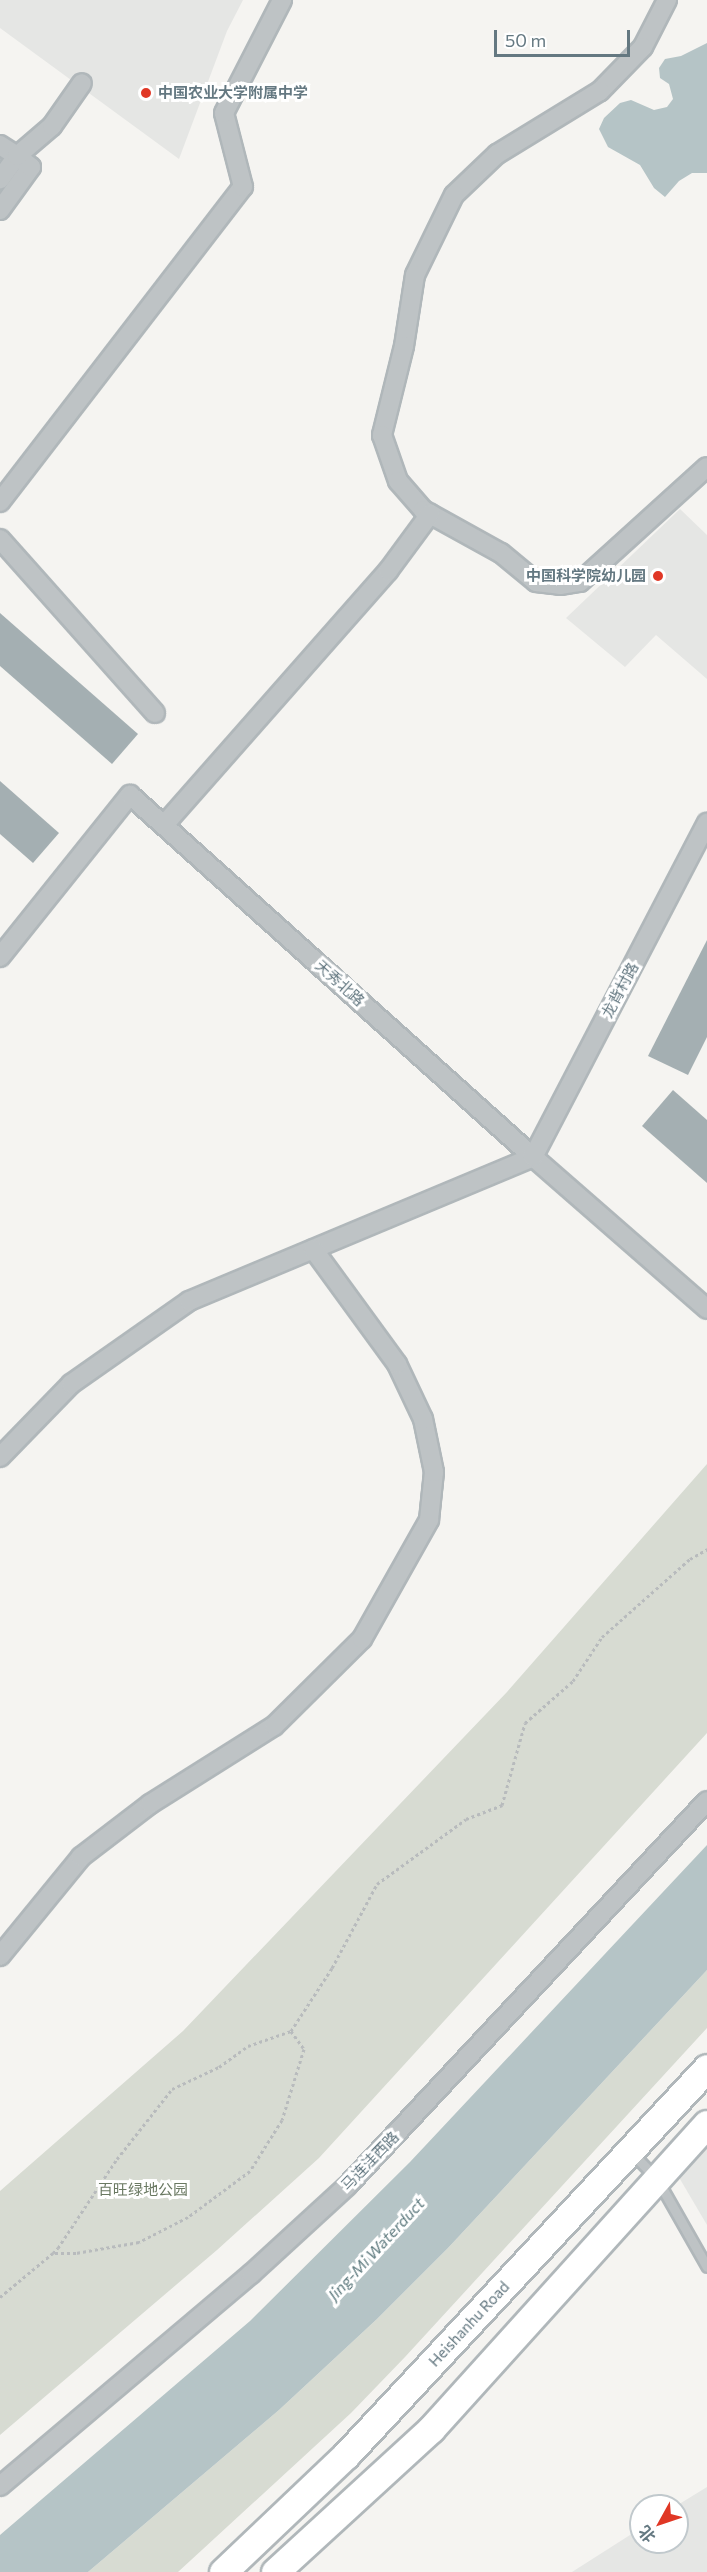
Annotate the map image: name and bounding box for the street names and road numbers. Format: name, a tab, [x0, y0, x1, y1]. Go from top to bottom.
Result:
street label: 天秀北路	[312, 956, 368, 1010]
street label: 龙背村路	[598, 959, 642, 1021]
street label: 马连洼西路	[337, 2128, 403, 2194]
street label: Heishanhu Road	[425, 2278, 513, 2370]

